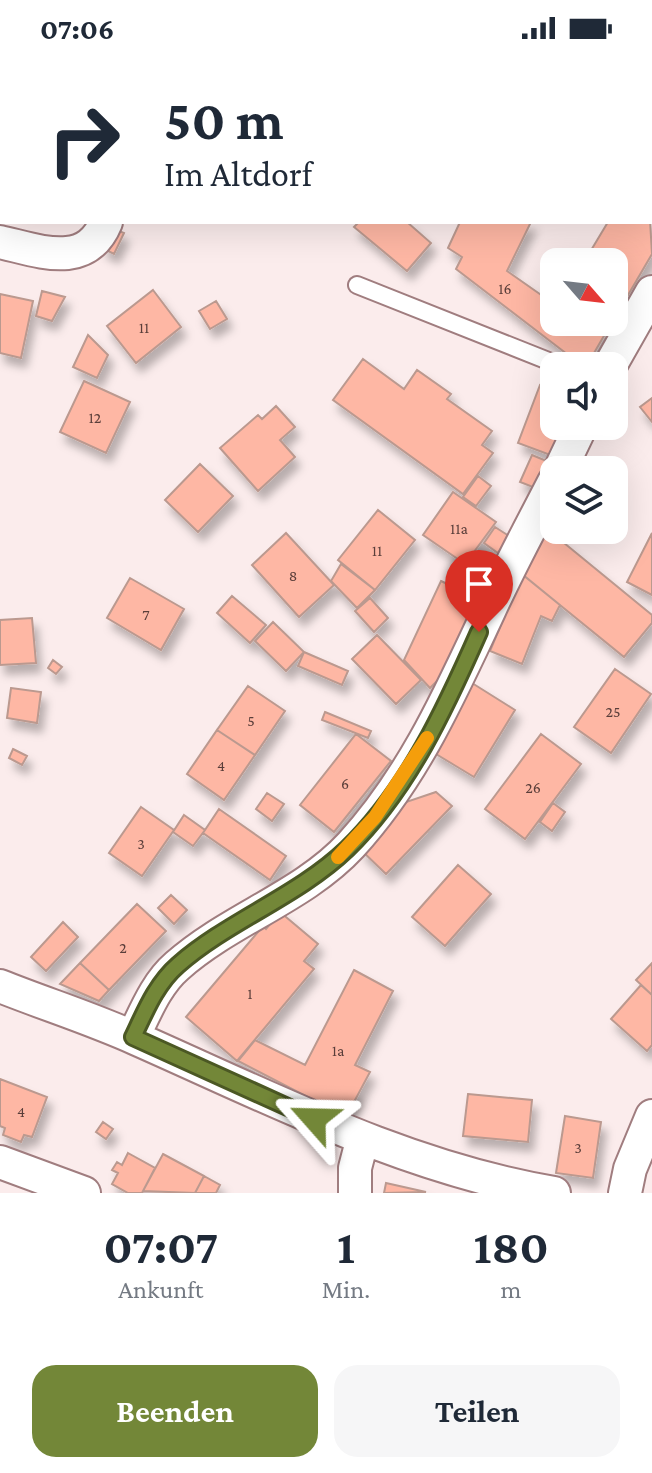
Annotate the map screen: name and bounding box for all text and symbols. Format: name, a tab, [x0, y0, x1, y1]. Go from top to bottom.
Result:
text: 07:06	[40, 12, 114, 45]
icon: right	[32, 88, 136, 192]
text: 50 m	[164, 89, 284, 151]
text: Im Altdorf	[164, 154, 312, 194]
north arrow	[540, 248, 628, 336]
map controls	[540, 248, 628, 544]
house number: 16	[498, 280, 512, 297]
house number: 11	[139, 319, 149, 336]
button: sound	[540, 352, 628, 440]
house number: 12	[89, 409, 102, 426]
button: layers	[540, 456, 628, 544]
house number: 11a	[450, 520, 469, 537]
house number: 11	[372, 542, 382, 559]
pin	[445, 550, 513, 632]
icon: arrive	[457, 562, 501, 606]
house number: 8	[289, 567, 297, 584]
house number: 7	[142, 606, 150, 623]
house number: 25	[605, 703, 621, 720]
house number: 5	[247, 712, 255, 729]
house number: 4	[217, 757, 225, 774]
house number: 6	[341, 775, 349, 792]
house number: 26	[525, 779, 541, 796]
house number: 3	[137, 835, 145, 852]
house number: 2	[119, 939, 127, 956]
house number: 1	[247, 985, 253, 1002]
house number: 1a	[332, 1042, 345, 1059]
position arrow	[272, 1077, 356, 1161]
house number: 4	[17, 1103, 25, 1120]
house number: 3	[574, 1139, 582, 1156]
text: 07:07	[103, 1220, 218, 1273]
text: 1	[337, 1220, 355, 1273]
text: 180	[474, 1220, 549, 1273]
text: Ankunft	[118, 1275, 203, 1304]
text: Min.	[322, 1275, 370, 1304]
text: m	[501, 1275, 521, 1304]
button: Beenden	[32, 1365, 318, 1457]
button: Teilen	[334, 1365, 620, 1457]

